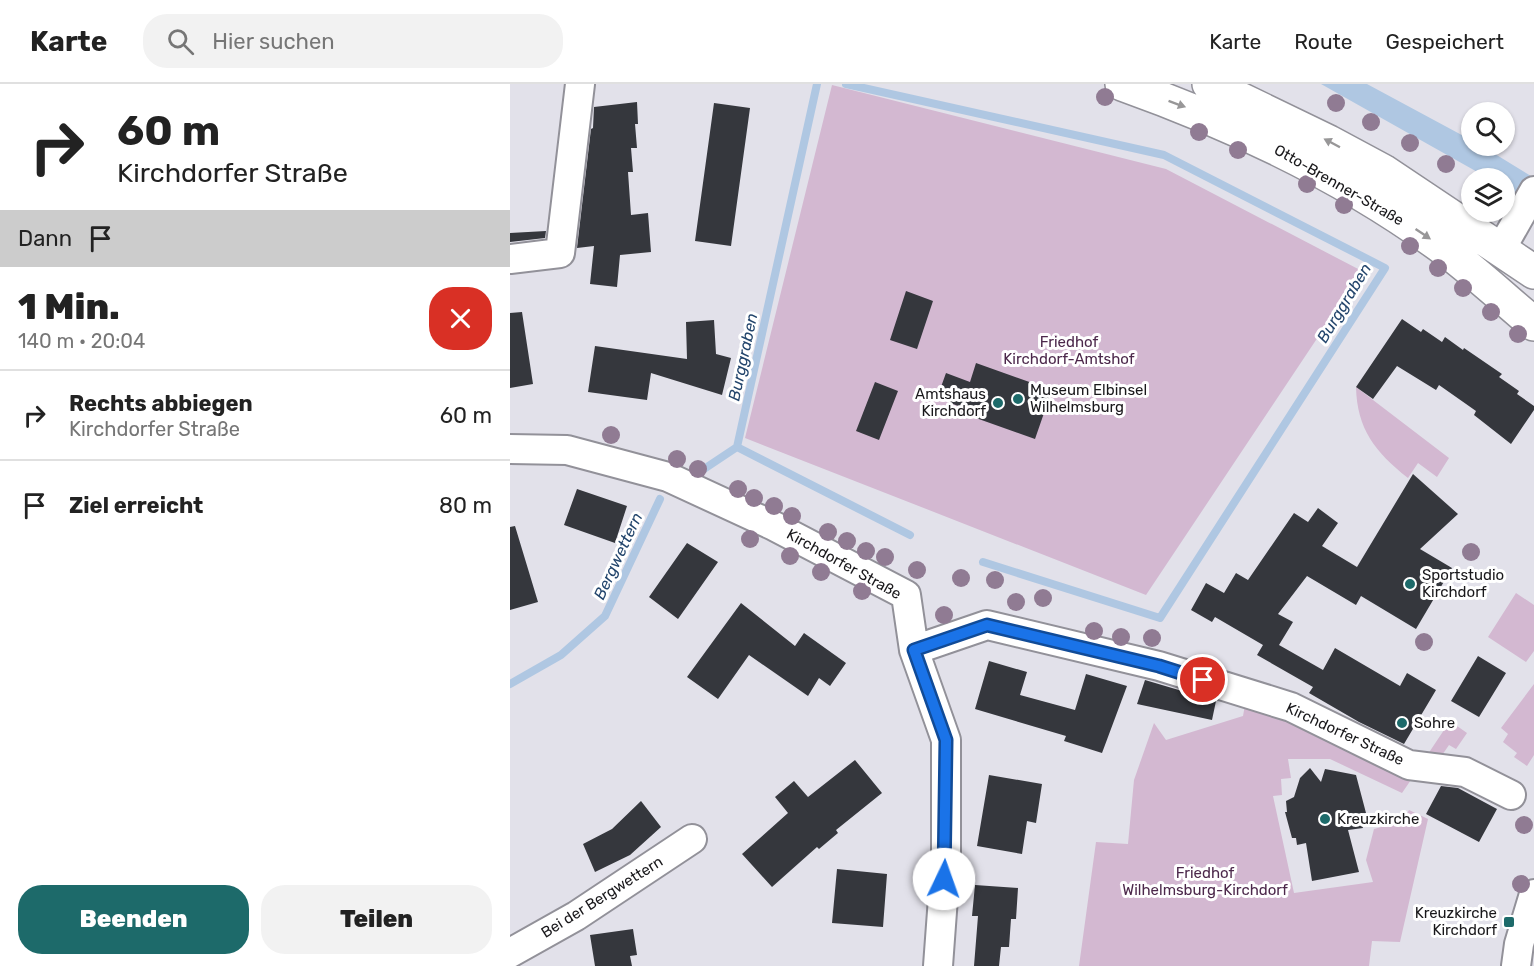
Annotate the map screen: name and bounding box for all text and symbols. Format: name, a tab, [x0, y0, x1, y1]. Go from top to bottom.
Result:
search box	[143, 14, 563, 68]
text: Karte	[30, 25, 107, 58]
icon: search	[164, 25, 197, 58]
text: Hier suchen	[212, 28, 335, 55]
text: Karte	[1209, 29, 1261, 54]
text: Route	[1294, 29, 1353, 54]
text: Gespeichert	[1386, 29, 1504, 54]
one-way arrow	[1168, 100, 1186, 110]
map controls	[1461, 102, 1515, 222]
button: search	[1461, 102, 1515, 156]
text: 60 m	[117, 106, 220, 156]
icon: right	[18, 108, 96, 186]
one-way arrow	[1323, 139, 1340, 148]
street label: Otto-Brenner-Straße	[1271, 141, 1407, 229]
text: Kirchdorfer Straße	[117, 157, 348, 189]
button: layers	[1461, 168, 1515, 222]
icon: arrive	[84, 222, 117, 255]
text: Dann	[18, 225, 72, 252]
one-way arrow	[1415, 228, 1431, 239]
water label: Burggraben	[1313, 260, 1375, 346]
text: 1 Min.	[18, 285, 120, 328]
button: close	[429, 287, 492, 350]
water label: Burggraben	[724, 311, 762, 403]
text: 140 m · 20:04	[18, 329, 145, 353]
park label: Friedhof Kirchdorf-Amtshof	[1003, 333, 1135, 368]
place label: Museum Elbinsel Wilhelmsburg	[1030, 381, 1147, 416]
place label: Amtshaus Kirchdorf	[915, 385, 986, 420]
text: Rechts abbiegen	[69, 390, 253, 417]
marker: Museum Elbinsel Wilhelmsburg	[1011, 392, 1025, 406]
marker: Amtshaus Kirchdorf	[991, 396, 1005, 410]
icon: right	[18, 399, 51, 432]
text: 60 m	[440, 402, 492, 429]
text: Kirchdorfer Straße	[69, 417, 240, 441]
icon: arrive	[18, 489, 51, 522]
text: Ziel erreicht	[69, 492, 203, 519]
text: 80 m	[439, 492, 492, 519]
water label: Bergwettern	[590, 510, 646, 602]
street label: Kirchdorfer Straße	[784, 525, 904, 603]
place label: Sportstudio Kirchdorf	[1422, 566, 1504, 601]
marker: Sportstudio Kirchdorf	[1403, 577, 1417, 591]
pin	[1177, 654, 1228, 705]
icon: arrive	[1186, 663, 1219, 696]
street label: Kirchdorfer Straße	[1283, 699, 1407, 769]
place label: Sohre	[1414, 714, 1455, 732]
marker: Sohre	[1395, 716, 1409, 730]
place label: Kreuzkirche	[1337, 810, 1419, 828]
marker: Kreuzkirche	[1318, 812, 1332, 826]
position arrow	[912, 847, 976, 911]
street label: Bei der Bergwettern	[538, 852, 666, 942]
park label: Friedhof Wilhelmsburg-Kirchdorf	[1122, 864, 1288, 899]
button: Beenden	[18, 885, 249, 954]
button: Teilen	[261, 885, 492, 954]
place label: Kreuzkirche Kirchdorf	[1415, 904, 1497, 939]
marker: Kreuzkirche Kirchdorf	[1502, 915, 1516, 929]

